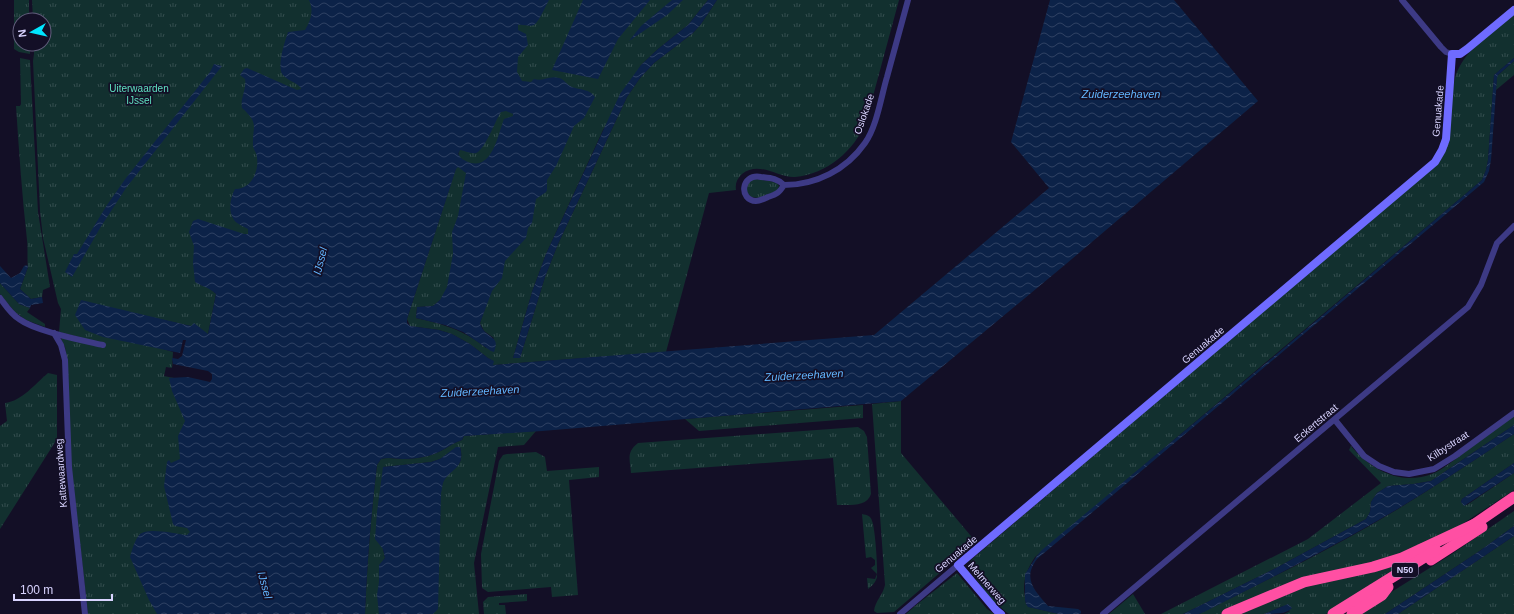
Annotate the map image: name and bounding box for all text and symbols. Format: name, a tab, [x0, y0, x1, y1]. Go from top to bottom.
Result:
north arrow	[12, 12, 52, 52]
text: N	[16, 29, 29, 38]
park label: Uiterwaarden IJssel	[109, 83, 169, 106]
street label: Genuakade	[1430, 84, 1446, 137]
water label: Zuiderzeehaven	[1081, 88, 1160, 100]
street label: Oslokade	[852, 92, 876, 136]
water label: IJssel	[311, 245, 329, 276]
street label: Genuakade	[1180, 324, 1227, 366]
water label: Zuiderzeehaven	[763, 367, 844, 383]
water label: Zuiderzeehaven	[439, 383, 520, 399]
street label: Eckertstraat	[1292, 402, 1340, 444]
street label: Kilbystraat	[1425, 429, 1471, 463]
street label: Kattewaardweg	[53, 438, 69, 508]
street label: Genuakade	[933, 533, 980, 575]
street label: Melmerweg	[966, 560, 1008, 606]
road number: N50	[1392, 563, 1418, 577]
water label: IJssel	[256, 570, 275, 601]
scale bar	[14, 576, 112, 602]
text: 100 m	[20, 583, 53, 597]

